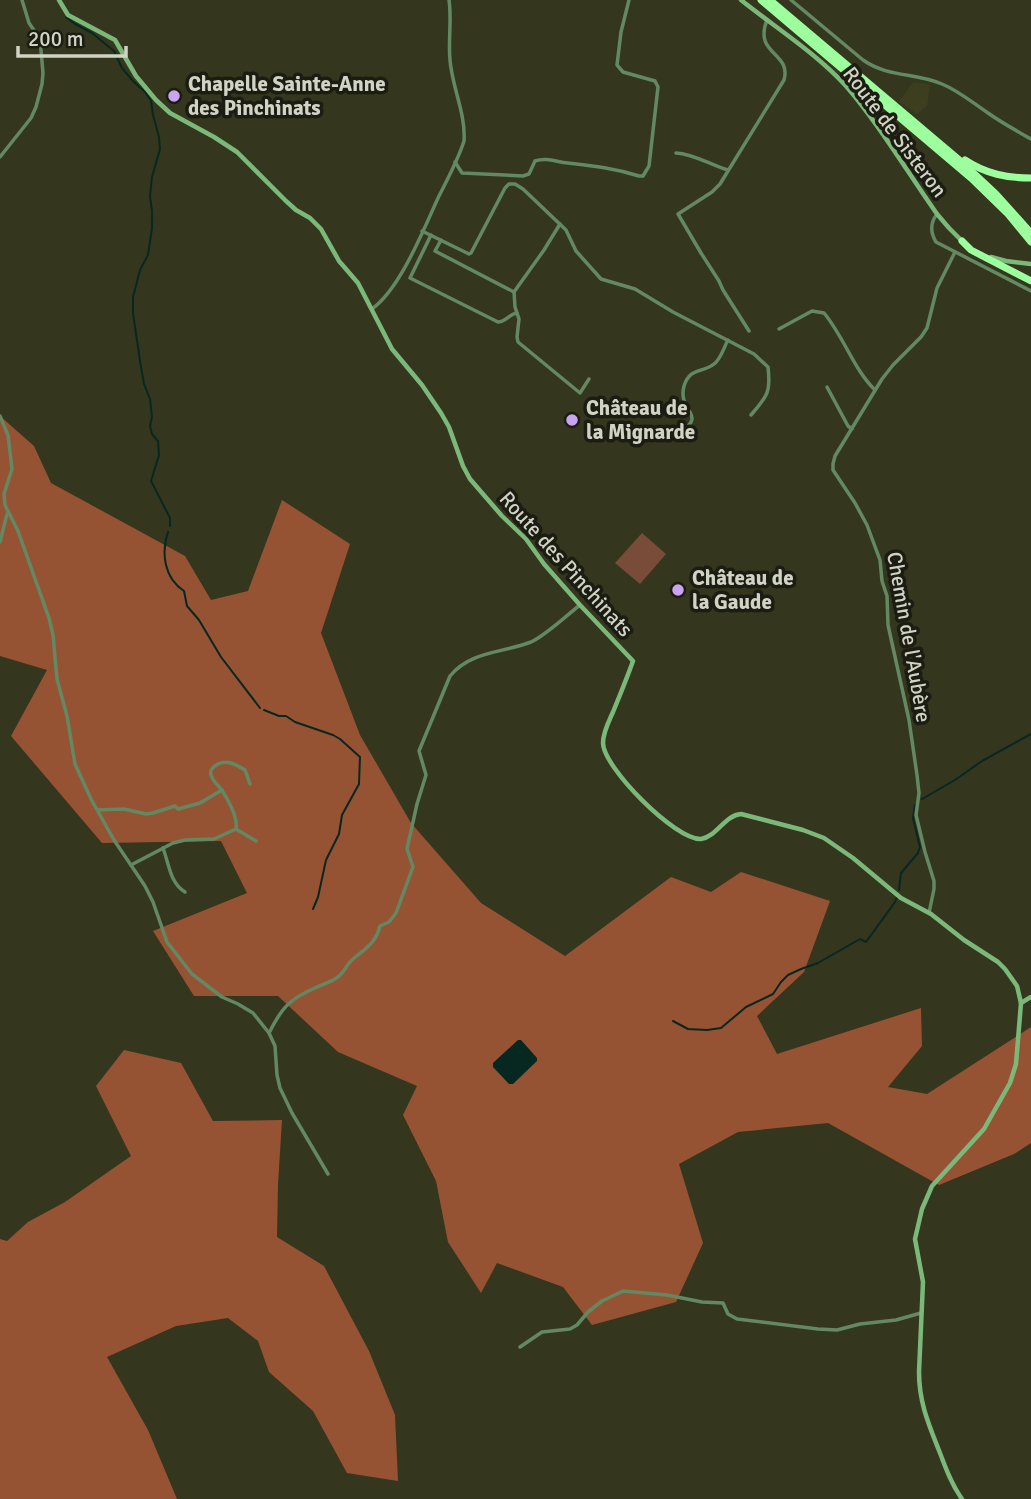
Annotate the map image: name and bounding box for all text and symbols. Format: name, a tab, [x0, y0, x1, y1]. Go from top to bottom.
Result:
scale bar	[18, 14, 126, 58]
text: 200 m	[28, 26, 83, 52]
street label: Route de Sisteron	[837, 61, 953, 203]
place label: Chapelle Sainte-Anne des Pinchinats	[188, 71, 386, 121]
marker: Chapelle Sainte-Anne des Pinchinats	[166, 88, 182, 104]
place label: Château de la Mignarde	[586, 395, 695, 445]
marker: Château de la Mignarde	[564, 412, 580, 428]
street label: Route des Pinchinats	[494, 486, 638, 642]
street label: Chemin de l'Aubère	[881, 550, 937, 724]
place label: Château de la Gaude	[692, 565, 794, 615]
marker: Château de la Gaude	[670, 582, 686, 598]

